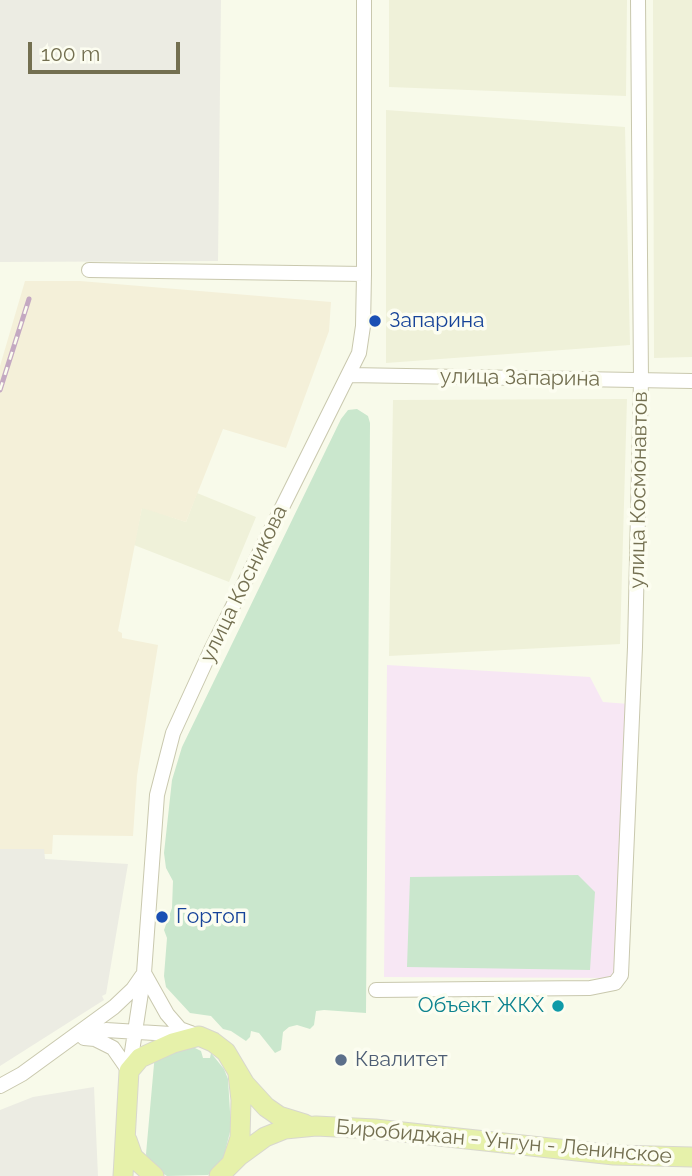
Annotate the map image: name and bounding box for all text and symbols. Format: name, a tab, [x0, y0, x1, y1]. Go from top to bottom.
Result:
scale bar	[32, 28, 184, 72]
text: 100 m	[41, 41, 100, 66]
place label: Запарина	[389, 308, 484, 334]
marker: Запарина	[367, 313, 383, 329]
street label: улица Запарина	[440, 364, 600, 392]
street label: улица Космонавтов	[625, 391, 653, 589]
street label: улица Косникова	[195, 501, 293, 667]
place label: Гортоп	[176, 904, 247, 930]
marker: Гортоп	[154, 909, 170, 925]
place label: Объект ЖКХ	[418, 993, 544, 1019]
marker: Объект ЖКХ	[550, 998, 566, 1014]
place label: Квалитет	[355, 1047, 448, 1073]
marker: Квалитет	[333, 1052, 349, 1068]
street label: Биробиджан - Унгун - Ленинское	[335, 1115, 673, 1169]

